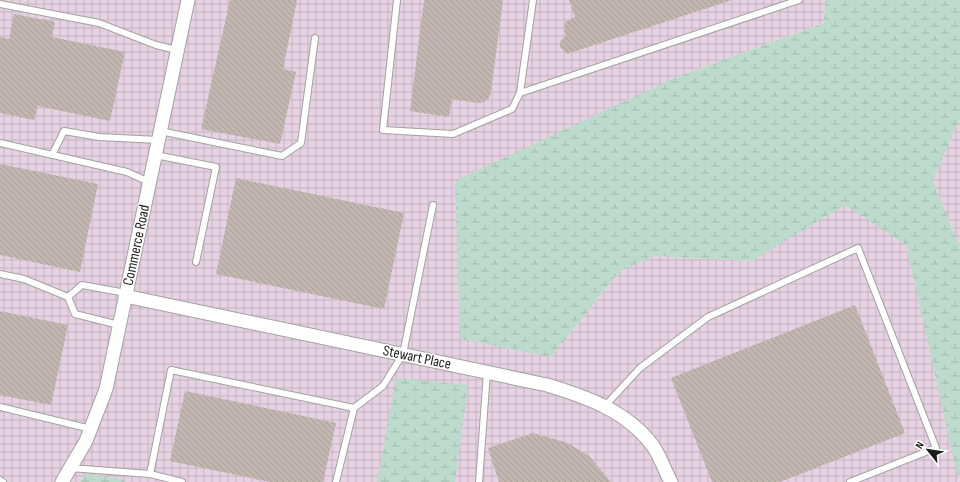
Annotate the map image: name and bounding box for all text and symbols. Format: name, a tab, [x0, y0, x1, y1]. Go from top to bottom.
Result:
street label: Commerce Road	[119, 203, 154, 287]
street label: Stewart Place	[381, 341, 453, 374]
north arrow	[908, 430, 948, 470]
text: N	[913, 439, 927, 451]

